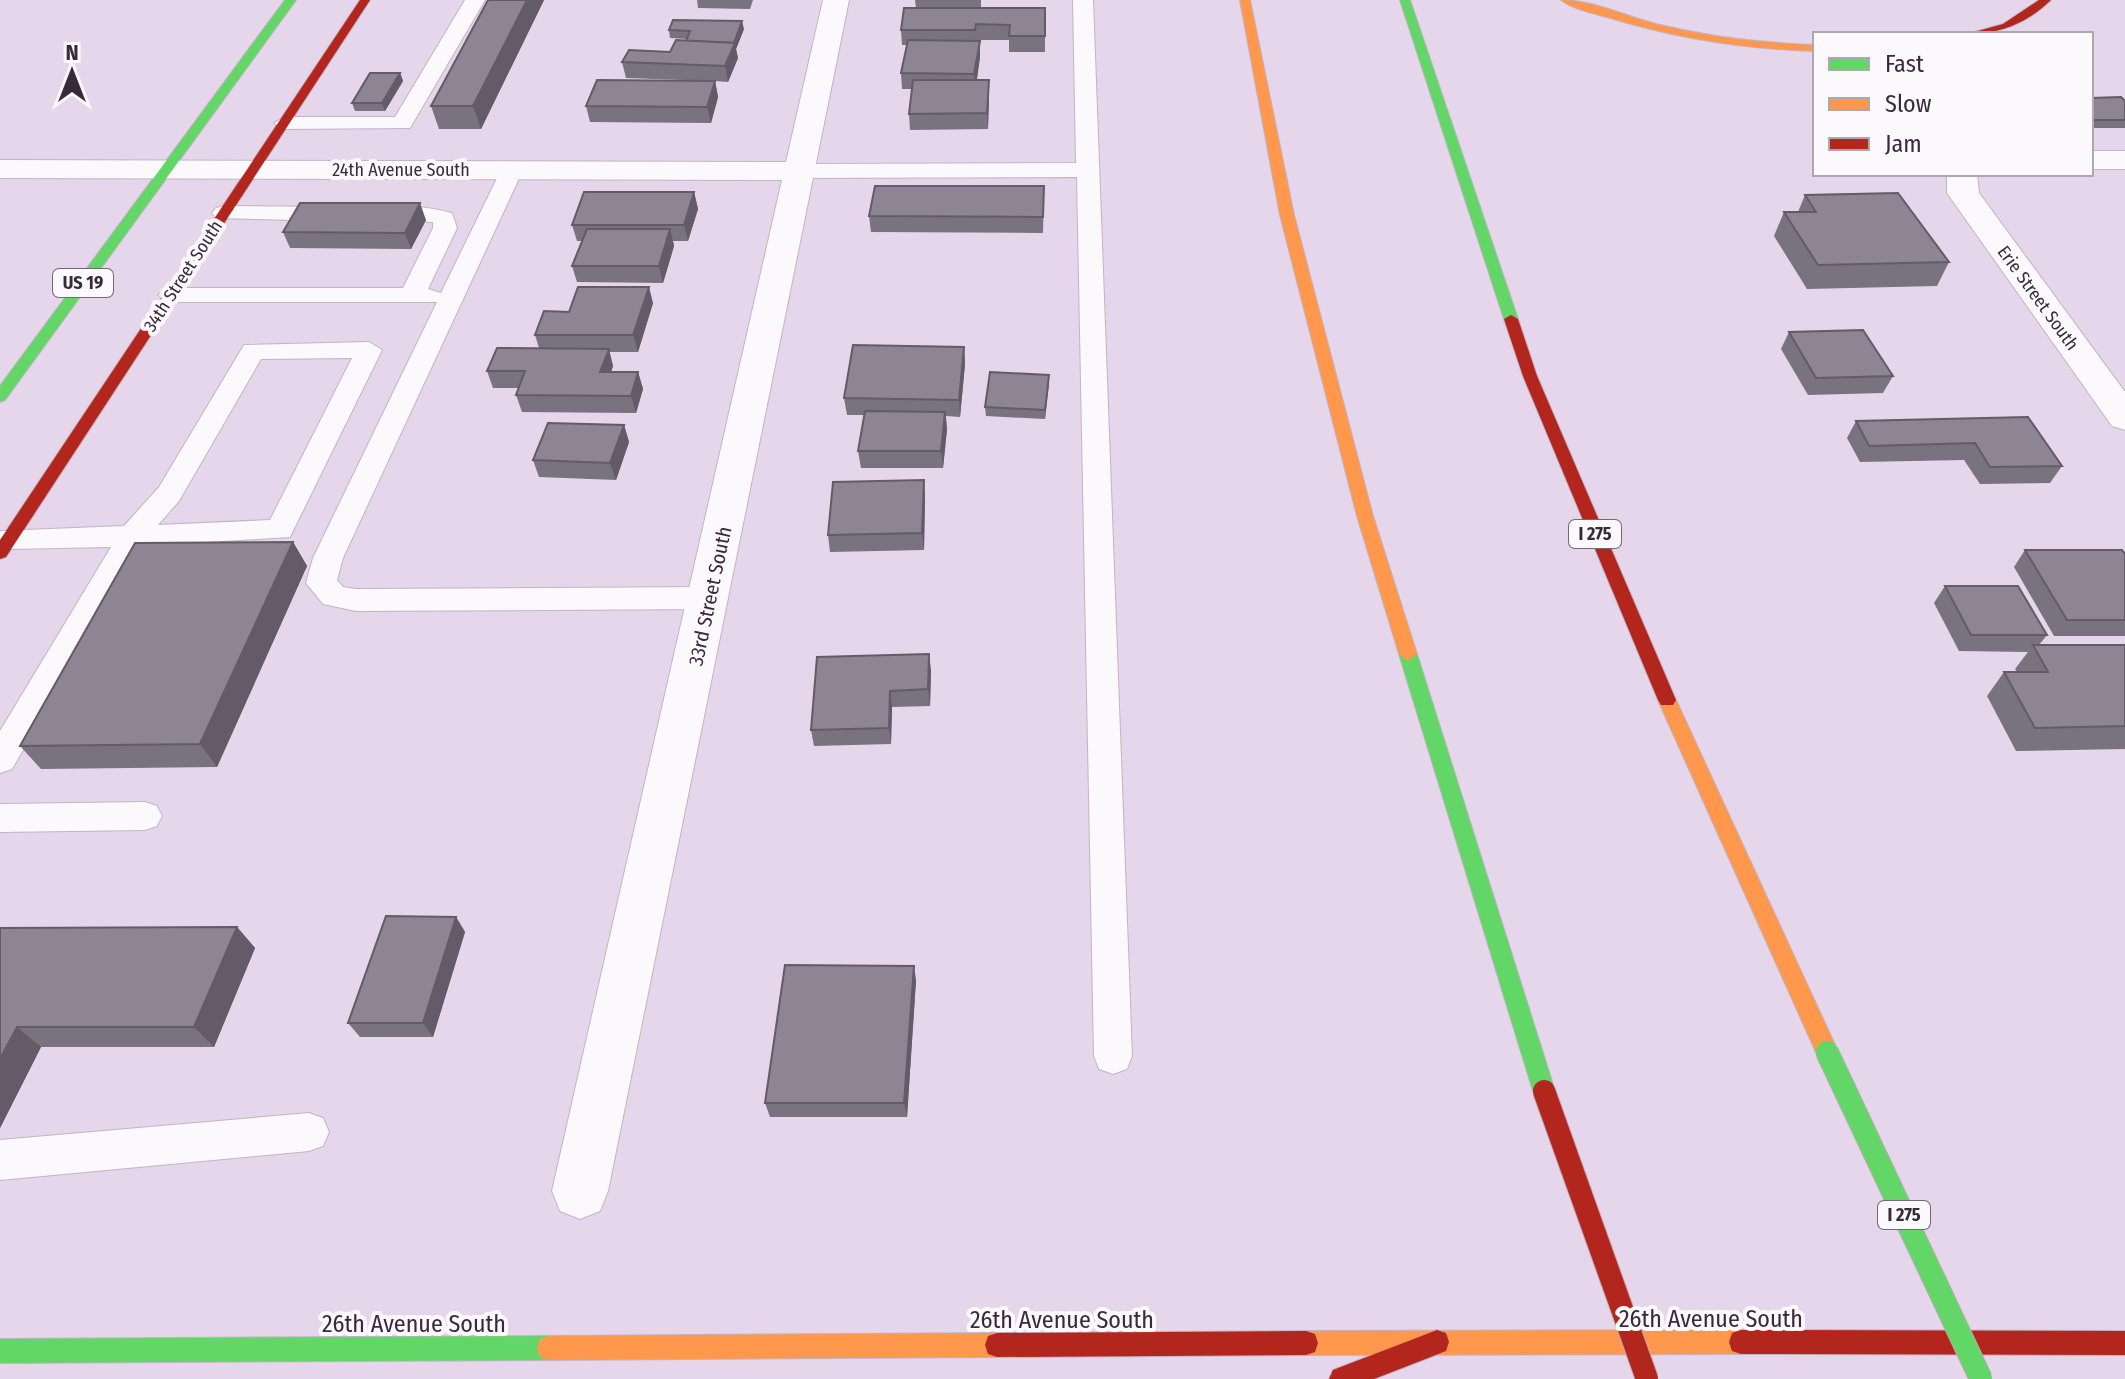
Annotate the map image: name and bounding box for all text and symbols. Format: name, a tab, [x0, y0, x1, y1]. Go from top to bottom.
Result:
north arrow	[32, 32, 112, 112]
legend	[1813, 32, 2093, 176]
text: N	[65, 39, 79, 66]
text: Fast	[1885, 50, 1924, 78]
text: Slow	[1885, 90, 1932, 118]
text: Jam	[1885, 130, 1922, 158]
street label: 24th Avenue South	[332, 159, 470, 181]
street label: 34th Street South	[139, 216, 227, 336]
street label: Erie Street South	[1993, 241, 2083, 355]
road number: US 19	[53, 269, 113, 297]
road number: I 275	[1569, 520, 1621, 548]
street label: 33rd Street South	[684, 524, 736, 668]
road number: I 275	[1878, 1201, 1930, 1229]
street label: 26th Avenue South	[1619, 1305, 1803, 1333]
street label: 26th Avenue South	[970, 1306, 1154, 1334]
street label: 26th Avenue South	[322, 1310, 506, 1338]

